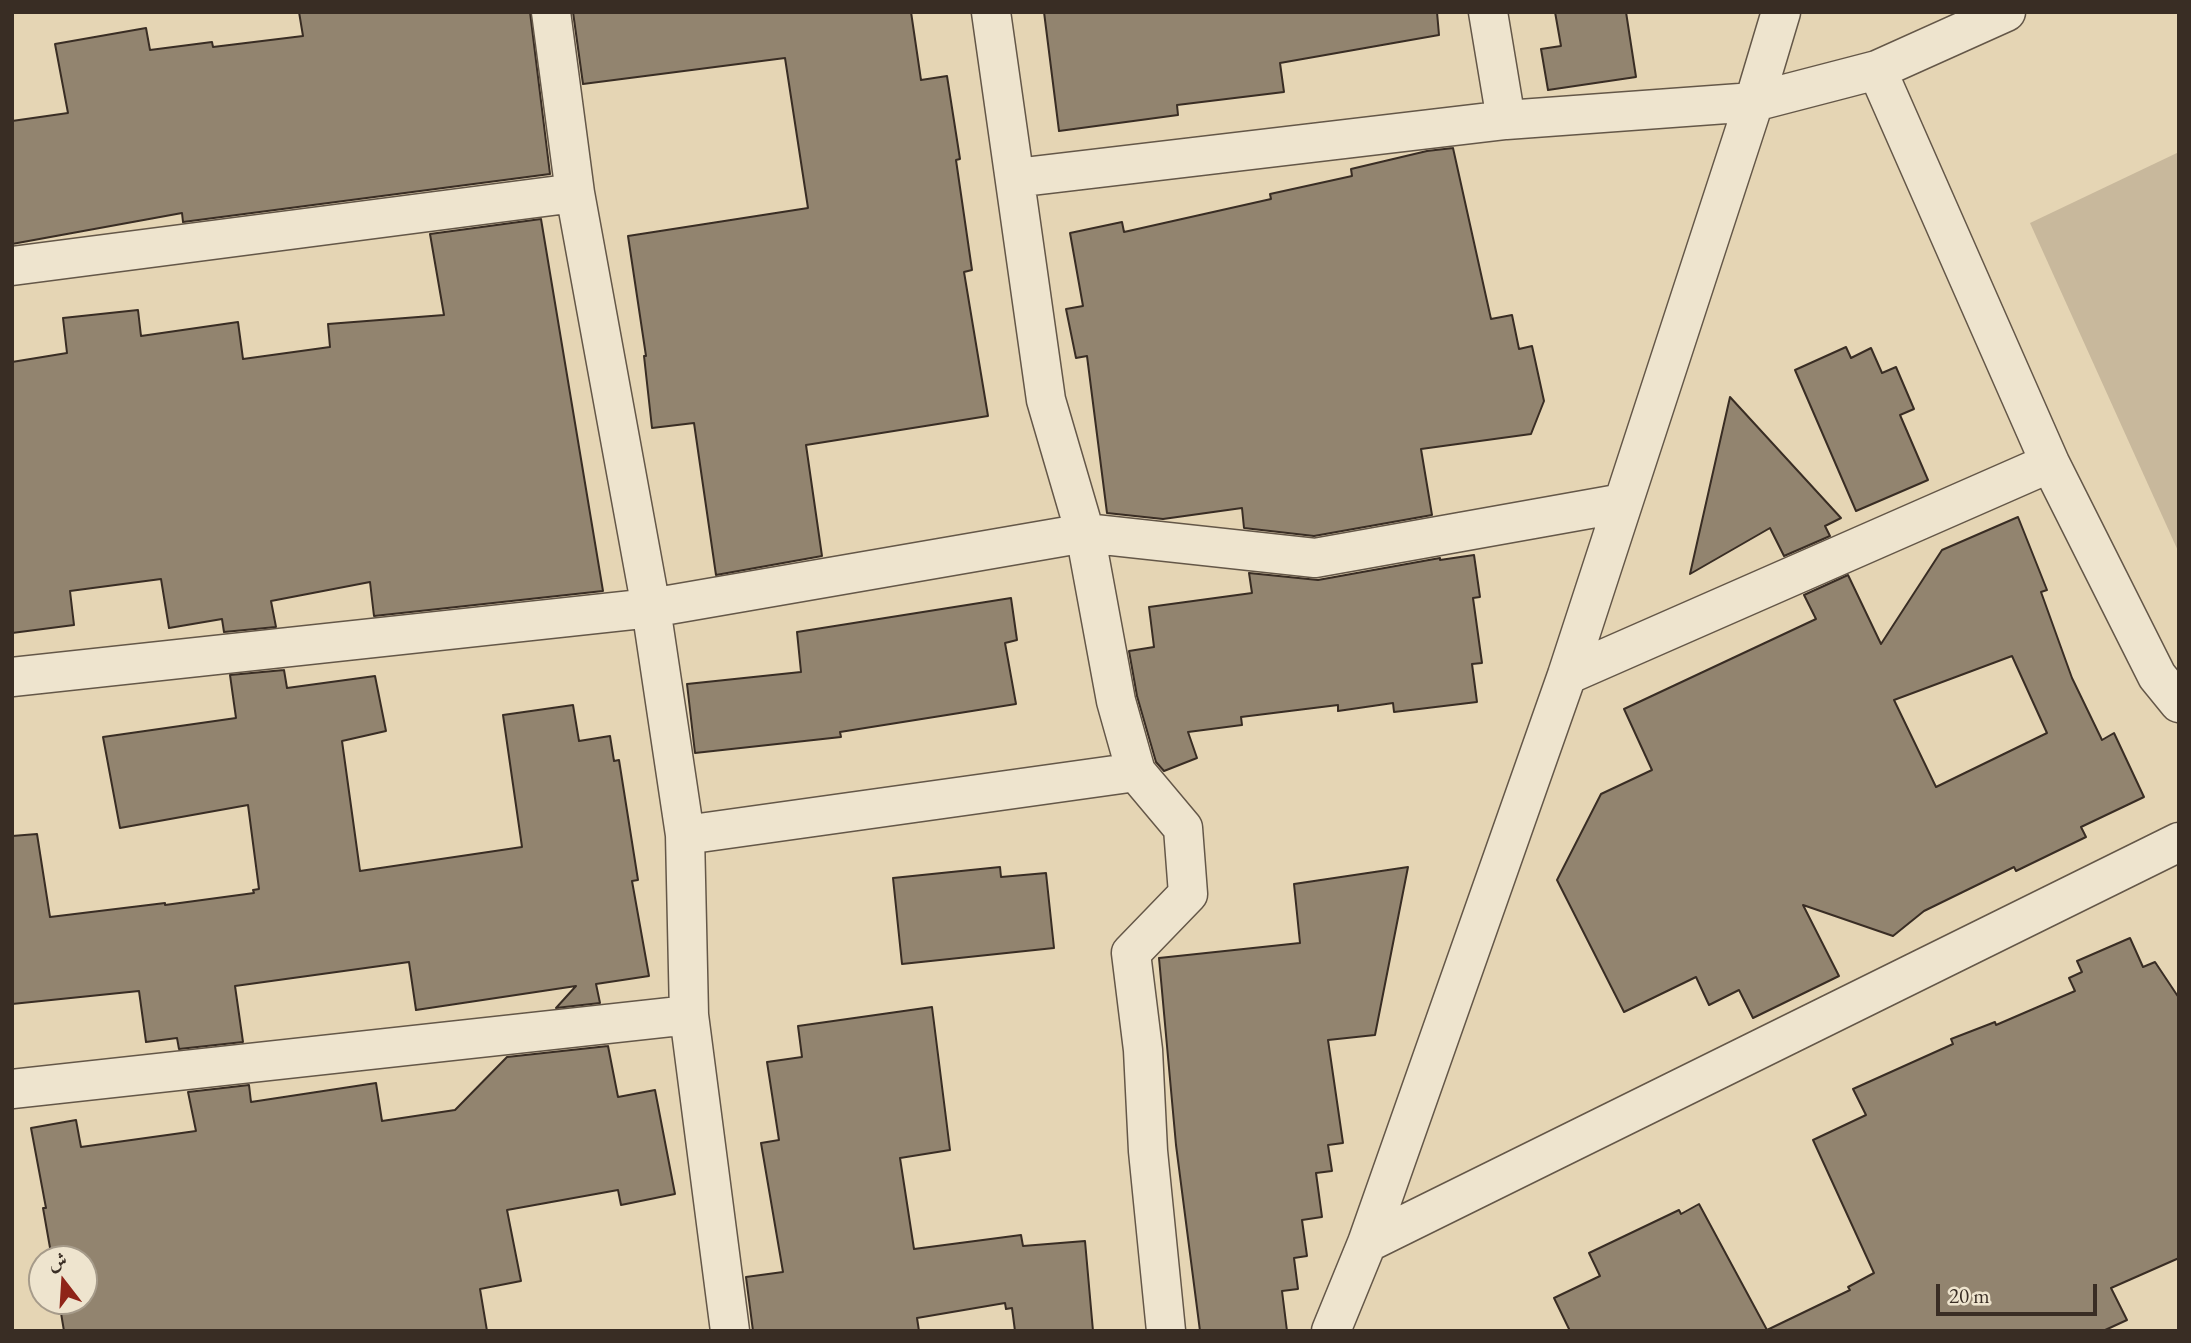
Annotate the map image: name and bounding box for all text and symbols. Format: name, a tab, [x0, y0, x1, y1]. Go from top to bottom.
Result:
north arrow	[28, 1245, 98, 1315]
text: ش	[45, 1247, 70, 1276]
scale bar	[1939, 1270, 2100, 1314]
text: 20 m	[1949, 1282, 1990, 1309]

